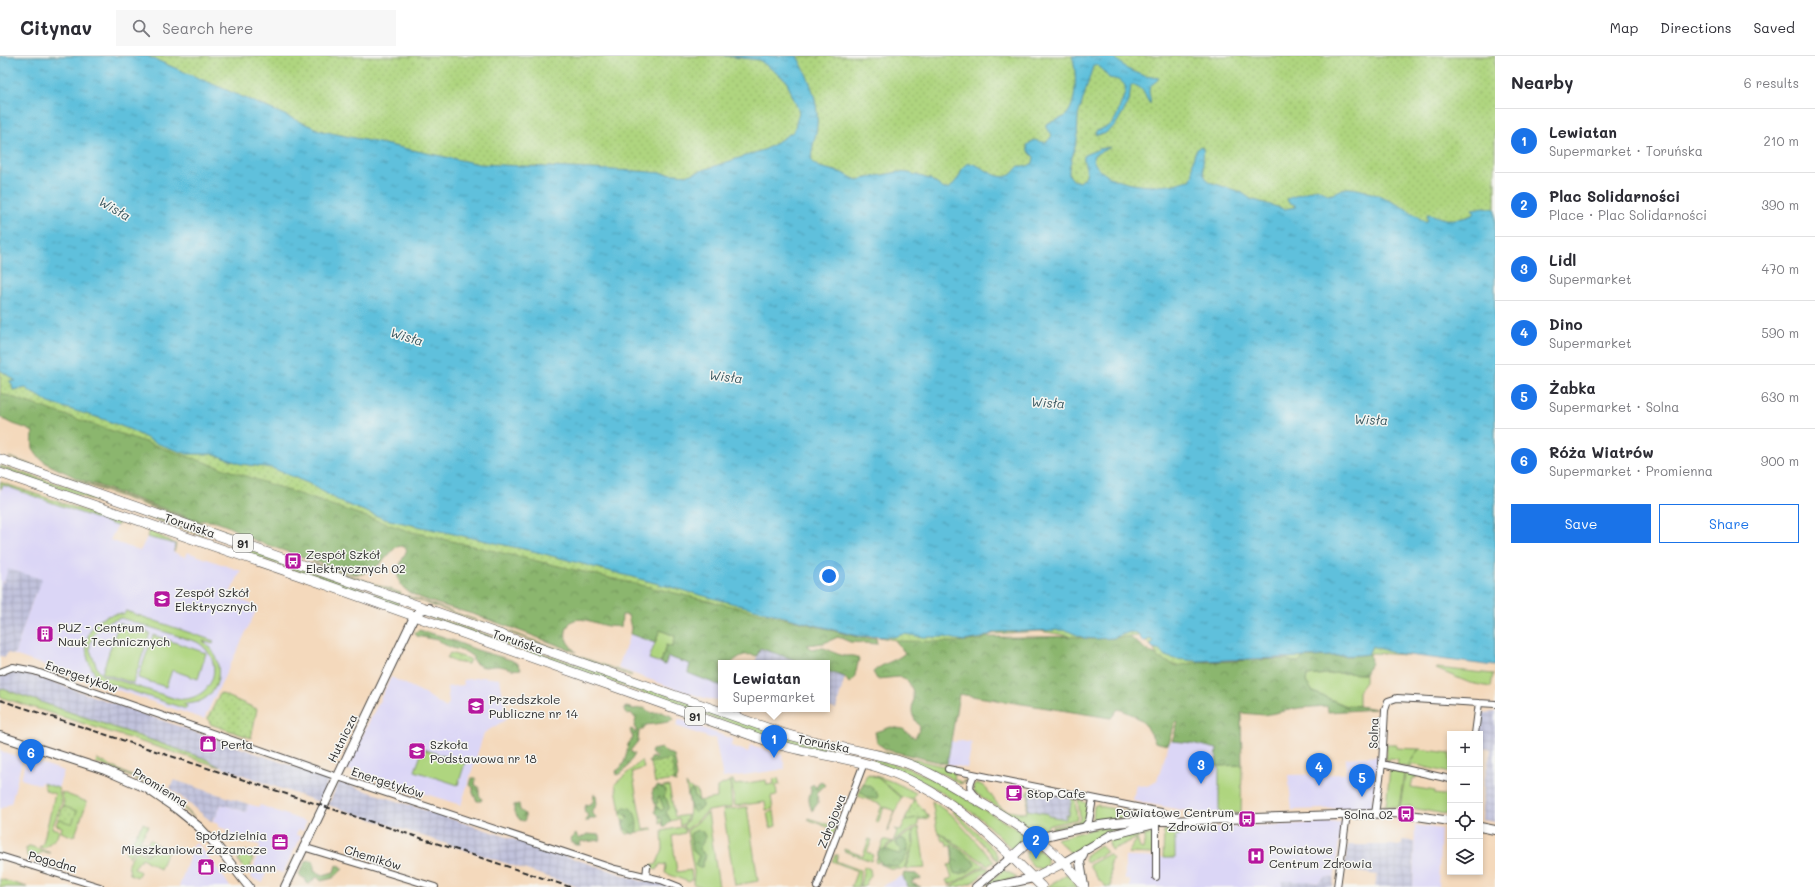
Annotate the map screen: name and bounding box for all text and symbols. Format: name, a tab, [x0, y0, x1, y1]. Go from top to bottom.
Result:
search box	[116, 10, 396, 46]
text: Citynav	[20, 15, 92, 40]
icon: search	[130, 17, 152, 39]
text: Search here	[162, 18, 253, 38]
text: Map	[1610, 18, 1638, 37]
text: Directions	[1660, 18, 1731, 37]
text: Saved	[1753, 18, 1795, 37]
text: Nearby	[1511, 71, 1573, 93]
text: 6 results	[1744, 74, 1799, 91]
text: Lewiatan	[1549, 122, 1617, 142]
text: 1	[1521, 132, 1527, 149]
text: 210 m	[1763, 132, 1799, 149]
text: Supermarket · Toruńska	[1549, 142, 1703, 159]
text: Plac Solidarności	[1549, 186, 1680, 206]
water label: Wisła	[96, 192, 134, 224]
text: 2	[1520, 196, 1528, 213]
text: 390 m	[1761, 196, 1799, 213]
text: Place · Plac Solidarności	[1549, 206, 1707, 223]
text: Lidl	[1549, 250, 1576, 270]
text: 3	[1520, 260, 1528, 277]
text: 470 m	[1762, 260, 1799, 277]
text: Supermarket	[1549, 270, 1632, 287]
text: Dino	[1549, 314, 1583, 334]
water label: Wisła	[388, 323, 426, 349]
text: 4	[1520, 324, 1528, 341]
text: 590 m	[1761, 324, 1799, 341]
text: Supermarket	[1549, 334, 1632, 351]
water label: Wisła	[708, 366, 744, 386]
text: Żabka	[1549, 378, 1596, 398]
text: 5	[1520, 388, 1528, 405]
text: 630 m	[1761, 388, 1799, 405]
water label: Wisła	[1031, 393, 1065, 411]
text: Supermarket · Solna	[1549, 398, 1679, 415]
water label: Wisła	[1354, 410, 1388, 428]
text: Róża Wiatrów	[1549, 442, 1654, 462]
text: 6	[1520, 452, 1528, 469]
text: 900 m	[1761, 452, 1799, 469]
text: Supermarket · Promienna	[1549, 462, 1713, 479]
button: Save	[1511, 504, 1651, 543]
button: Share	[1659, 504, 1799, 543]
street label: Toruńska	[162, 509, 218, 541]
road number: 91	[233, 534, 253, 552]
place label: Zespół Szkół Elektrycznych 02	[306, 546, 406, 576]
bus stop icon: Zespół Szkół Elektrycznych 02	[283, 551, 303, 571]
your location	[819, 566, 839, 586]
place label: Zespół Szkół Elektrycznych	[175, 584, 257, 614]
school or university icon: Zespół Szkół Elektrycznych	[152, 589, 172, 609]
place label: PUZ - Centrum Nauk Technicznych	[58, 619, 170, 649]
building icon: PUZ - Centrum Nauk Technicznych	[35, 624, 55, 644]
street label: Toruńska	[490, 625, 546, 657]
street label: Energetyków	[44, 656, 120, 696]
popup	[718, 660, 830, 712]
text: Lewiatan	[733, 668, 801, 688]
text: Supermarket	[733, 688, 815, 705]
place label: Przedszkole Publiczne nr 14	[489, 691, 578, 721]
school or university icon: Przedszkole Publiczne nr 14	[466, 696, 486, 716]
road number: 91	[685, 707, 705, 725]
street label: Hutnicza	[323, 711, 361, 765]
street label: Solna	[1364, 717, 1382, 749]
pin: 1	[761, 725, 787, 758]
street label: Toruńska	[797, 730, 851, 756]
map controls	[1447, 731, 1483, 875]
button: +	[1447, 731, 1483, 767]
shop icon: Perła	[198, 734, 218, 754]
place label: Perła	[221, 736, 253, 752]
place label: Szkoła Podstawowa nr 18	[430, 736, 537, 766]
pin: 6	[18, 739, 44, 772]
school or university icon: Szkoła Podstawowa nr 18	[407, 741, 427, 761]
pin: 3	[1188, 751, 1214, 784]
pin: 4	[1306, 753, 1332, 786]
street label: Energetyków	[350, 763, 426, 801]
street label: Promienna	[131, 764, 191, 810]
pin: 5	[1349, 764, 1375, 797]
button: −	[1447, 767, 1483, 803]
cafe icon: Stop Cafe	[1004, 783, 1024, 803]
place label: Stop Cafe	[1027, 785, 1086, 801]
street label: Zdrojowa	[813, 792, 849, 850]
button: locate	[1447, 803, 1483, 839]
place label: Powiatowe Centrum Zdrowia 01	[1116, 804, 1234, 834]
bus stop icon: Solna 02	[1396, 804, 1416, 824]
place label: Solna 02	[1344, 806, 1393, 822]
bus stop icon: Powiatowe Centrum Zdrowia 01	[1237, 809, 1257, 829]
pin: 2	[1023, 826, 1049, 859]
place label: Spółdzielnia Mieszkaniowa Zazamcze	[121, 827, 267, 857]
office icon: Spółdzielnia Mieszkaniowa Zazamcze	[270, 832, 290, 852]
button: layers	[1447, 839, 1483, 875]
street label: Chemików	[343, 841, 403, 873]
place label: Powiatowe Centrum Zdrowia	[1269, 841, 1372, 871]
street label: Pogodna	[27, 846, 79, 876]
hospital icon: Powiatowe Centrum Zdrowia	[1246, 846, 1266, 866]
shop icon: Rossmann	[196, 857, 216, 877]
place label: Rossmann	[219, 859, 276, 875]

